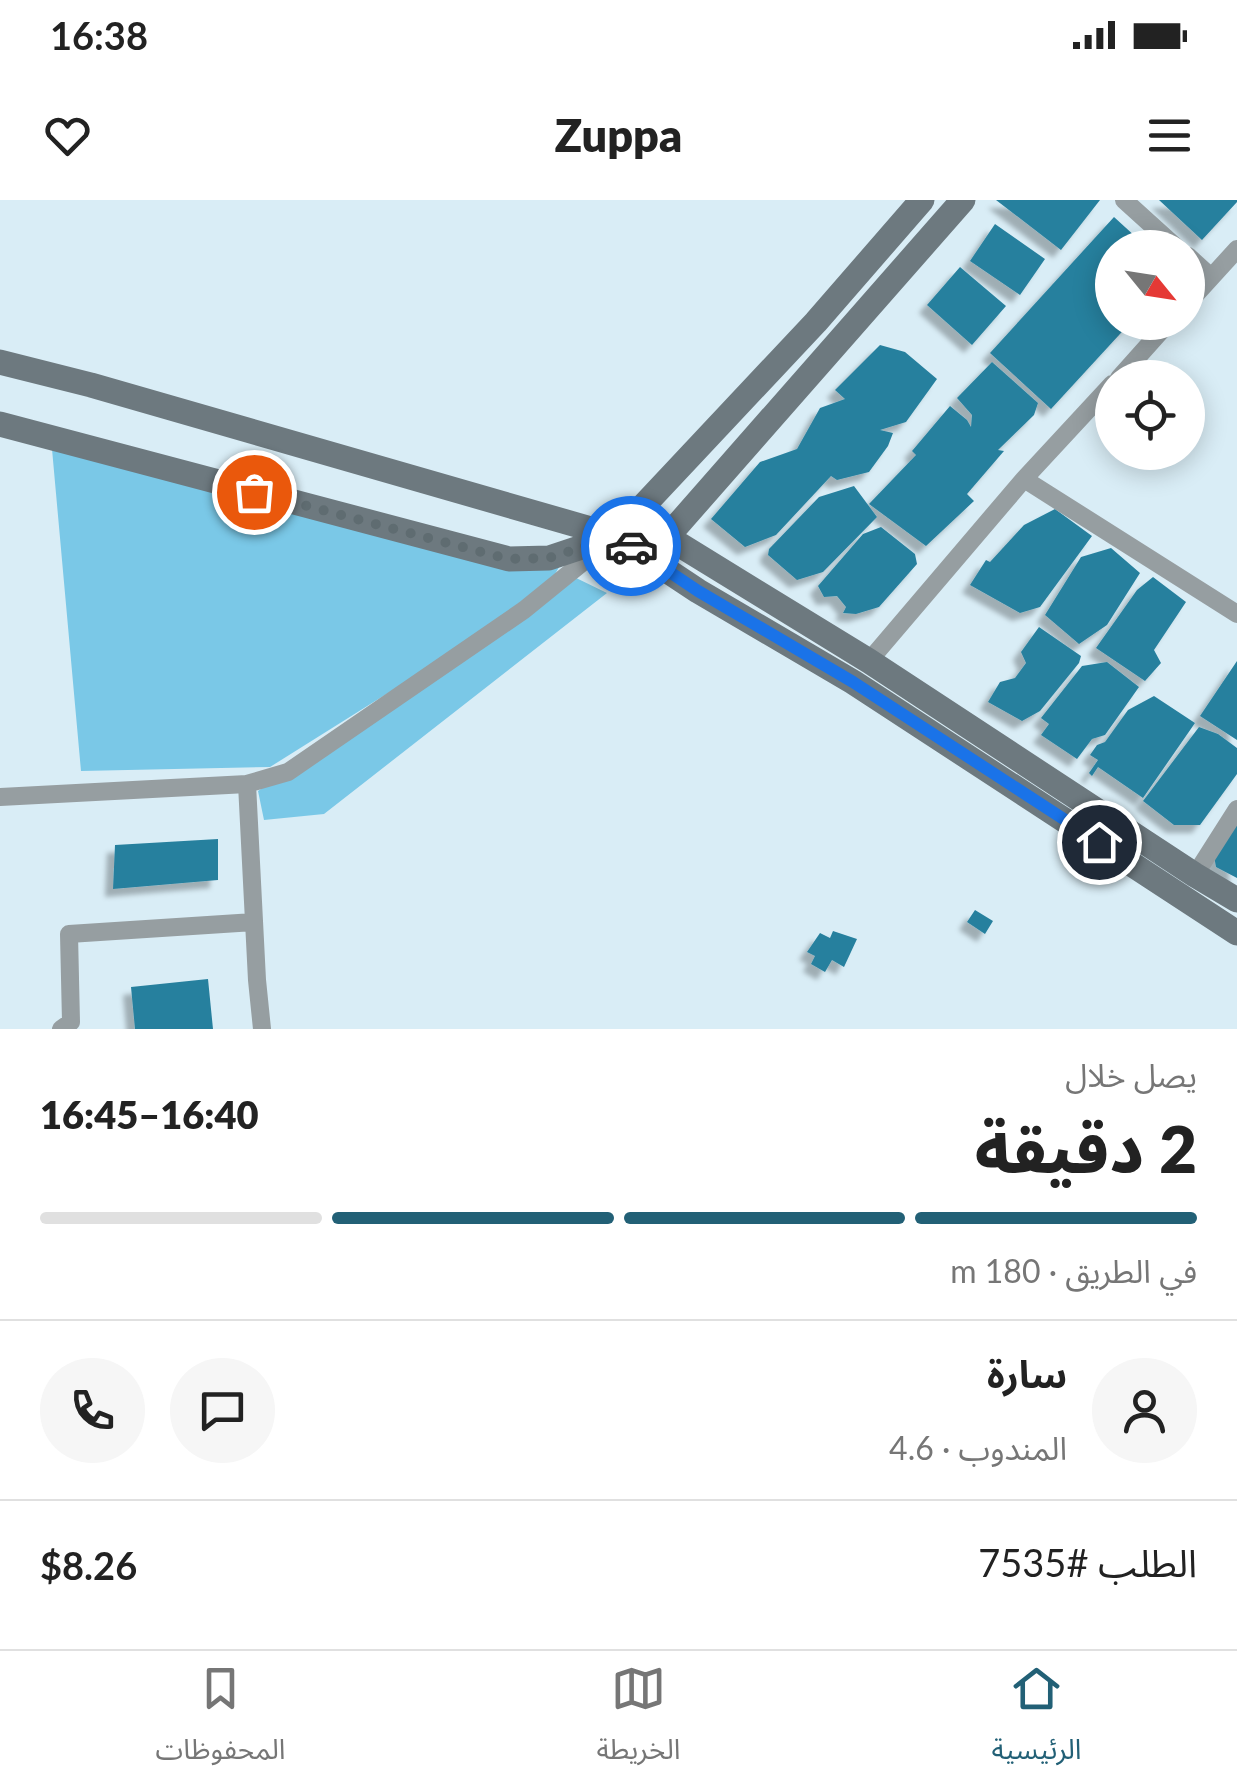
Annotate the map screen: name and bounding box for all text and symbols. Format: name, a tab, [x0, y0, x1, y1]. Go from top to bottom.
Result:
text: 16:38	[50, 12, 148, 58]
icon: heart	[40, 108, 95, 163]
text: Zuppa	[555, 108, 682, 162]
icon: menu	[1142, 108, 1197, 163]
north arrow	[1095, 230, 1205, 340]
map controls	[1095, 230, 1205, 470]
button: locate	[1095, 360, 1205, 470]
pin	[212, 450, 297, 535]
icon: bag	[227, 465, 282, 520]
courier	[581, 496, 681, 596]
icon: car	[604, 519, 659, 574]
pin	[1057, 800, 1142, 885]
icon: home	[1072, 815, 1127, 870]
text: يصل خلال	[1065, 1055, 1197, 1094]
text: 16:40–16:45	[40, 1091, 259, 1137]
text: 2 دقيقة	[975, 1109, 1197, 1187]
text: في الطريق · 180 m	[950, 1251, 1197, 1290]
text: سارة	[987, 1350, 1067, 1396]
button: phone	[40, 1358, 145, 1463]
button: chat	[170, 1358, 275, 1463]
button: person	[1092, 1358, 1197, 1463]
text: المندوب · 4.6	[889, 1428, 1067, 1467]
text: الطلب #7535	[978, 1539, 1197, 1585]
text: $8.26	[40, 1542, 137, 1588]
tab: المحفوظات	[156, 1661, 286, 1780]
tab: الخريطة	[597, 1661, 680, 1780]
tab: الرئيسية	[991, 1661, 1081, 1780]

